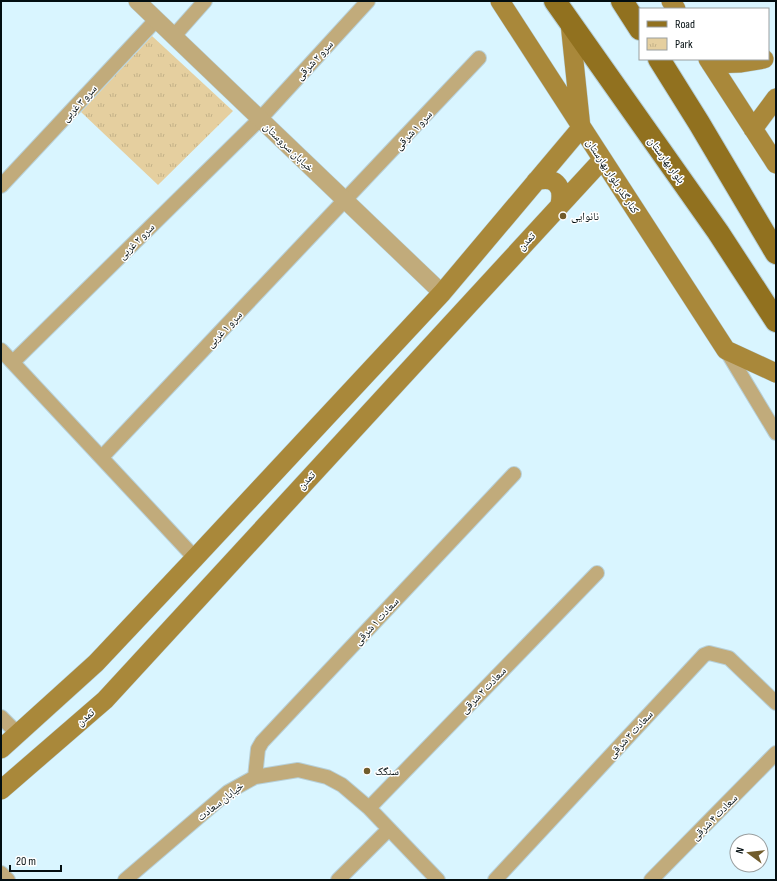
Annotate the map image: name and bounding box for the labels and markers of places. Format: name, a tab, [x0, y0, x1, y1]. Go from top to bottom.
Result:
place label: نانوایی	[571, 210, 599, 223]
marker: نانوایی	[558, 211, 568, 221]
place label: سنگک	[375, 765, 399, 778]
marker: سنگک	[362, 766, 372, 776]

